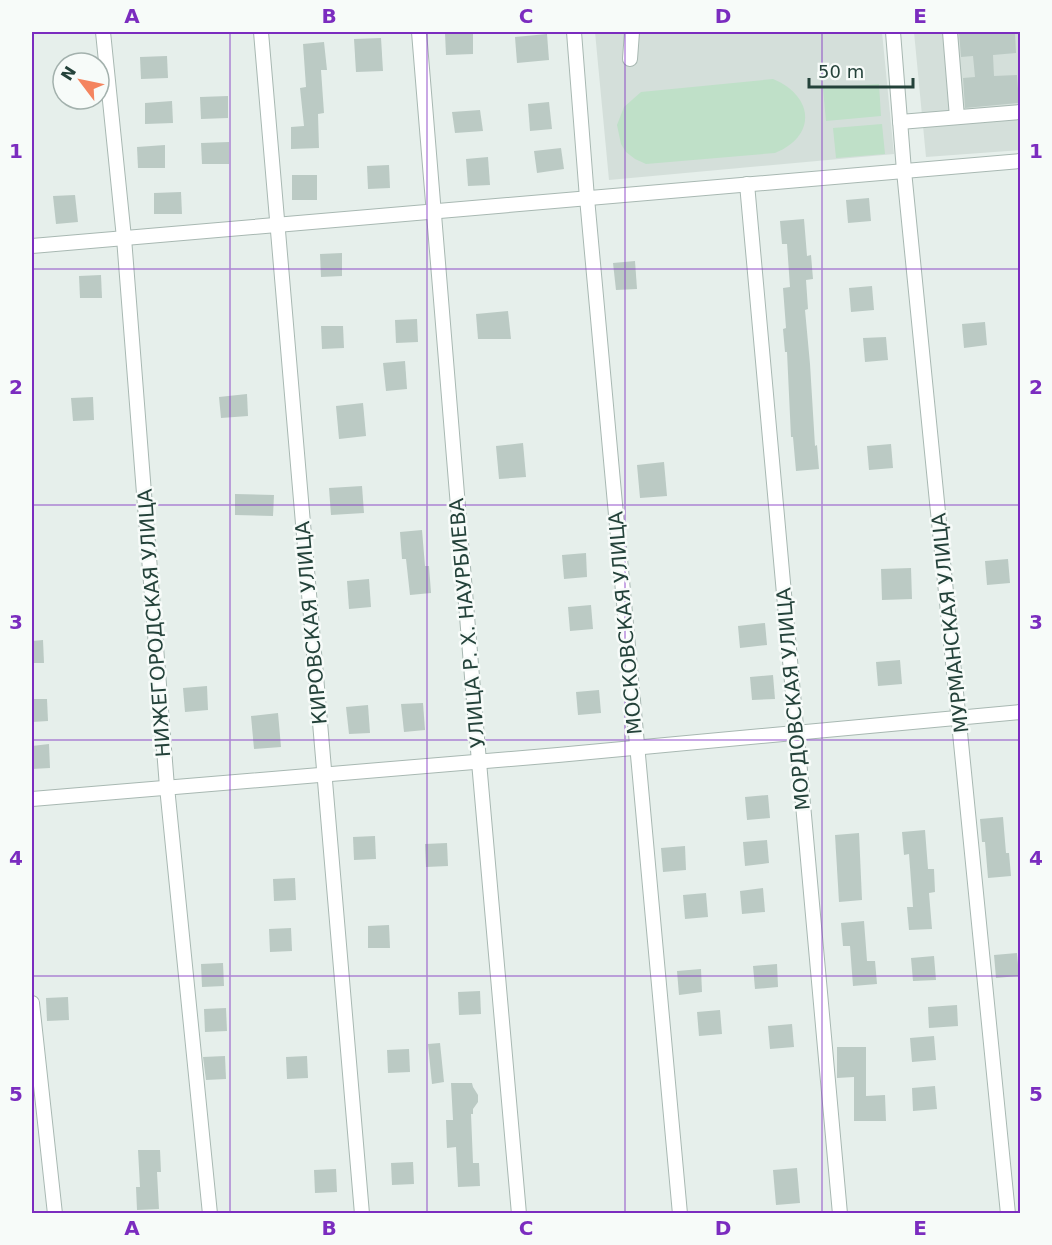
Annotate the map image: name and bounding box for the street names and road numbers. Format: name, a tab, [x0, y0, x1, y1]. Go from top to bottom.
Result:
street label: НИЖЕГОРОДСКАЯ УЛИЦА	[133, 488, 175, 758]
street label: УЛИЦА Р. Х. НАУРБИЕВА	[444, 497, 490, 749]
street label: МОСКОВСКАЯ УЛИЦА	[603, 510, 647, 736]
street label: МУРМАНСКАЯ УЛИЦА	[926, 512, 973, 734]
street label: КИРОВСКАЯ УЛИЦА	[290, 520, 332, 726]
street label: МОРДОВСКАЯ УЛИЦА	[771, 586, 815, 811]

